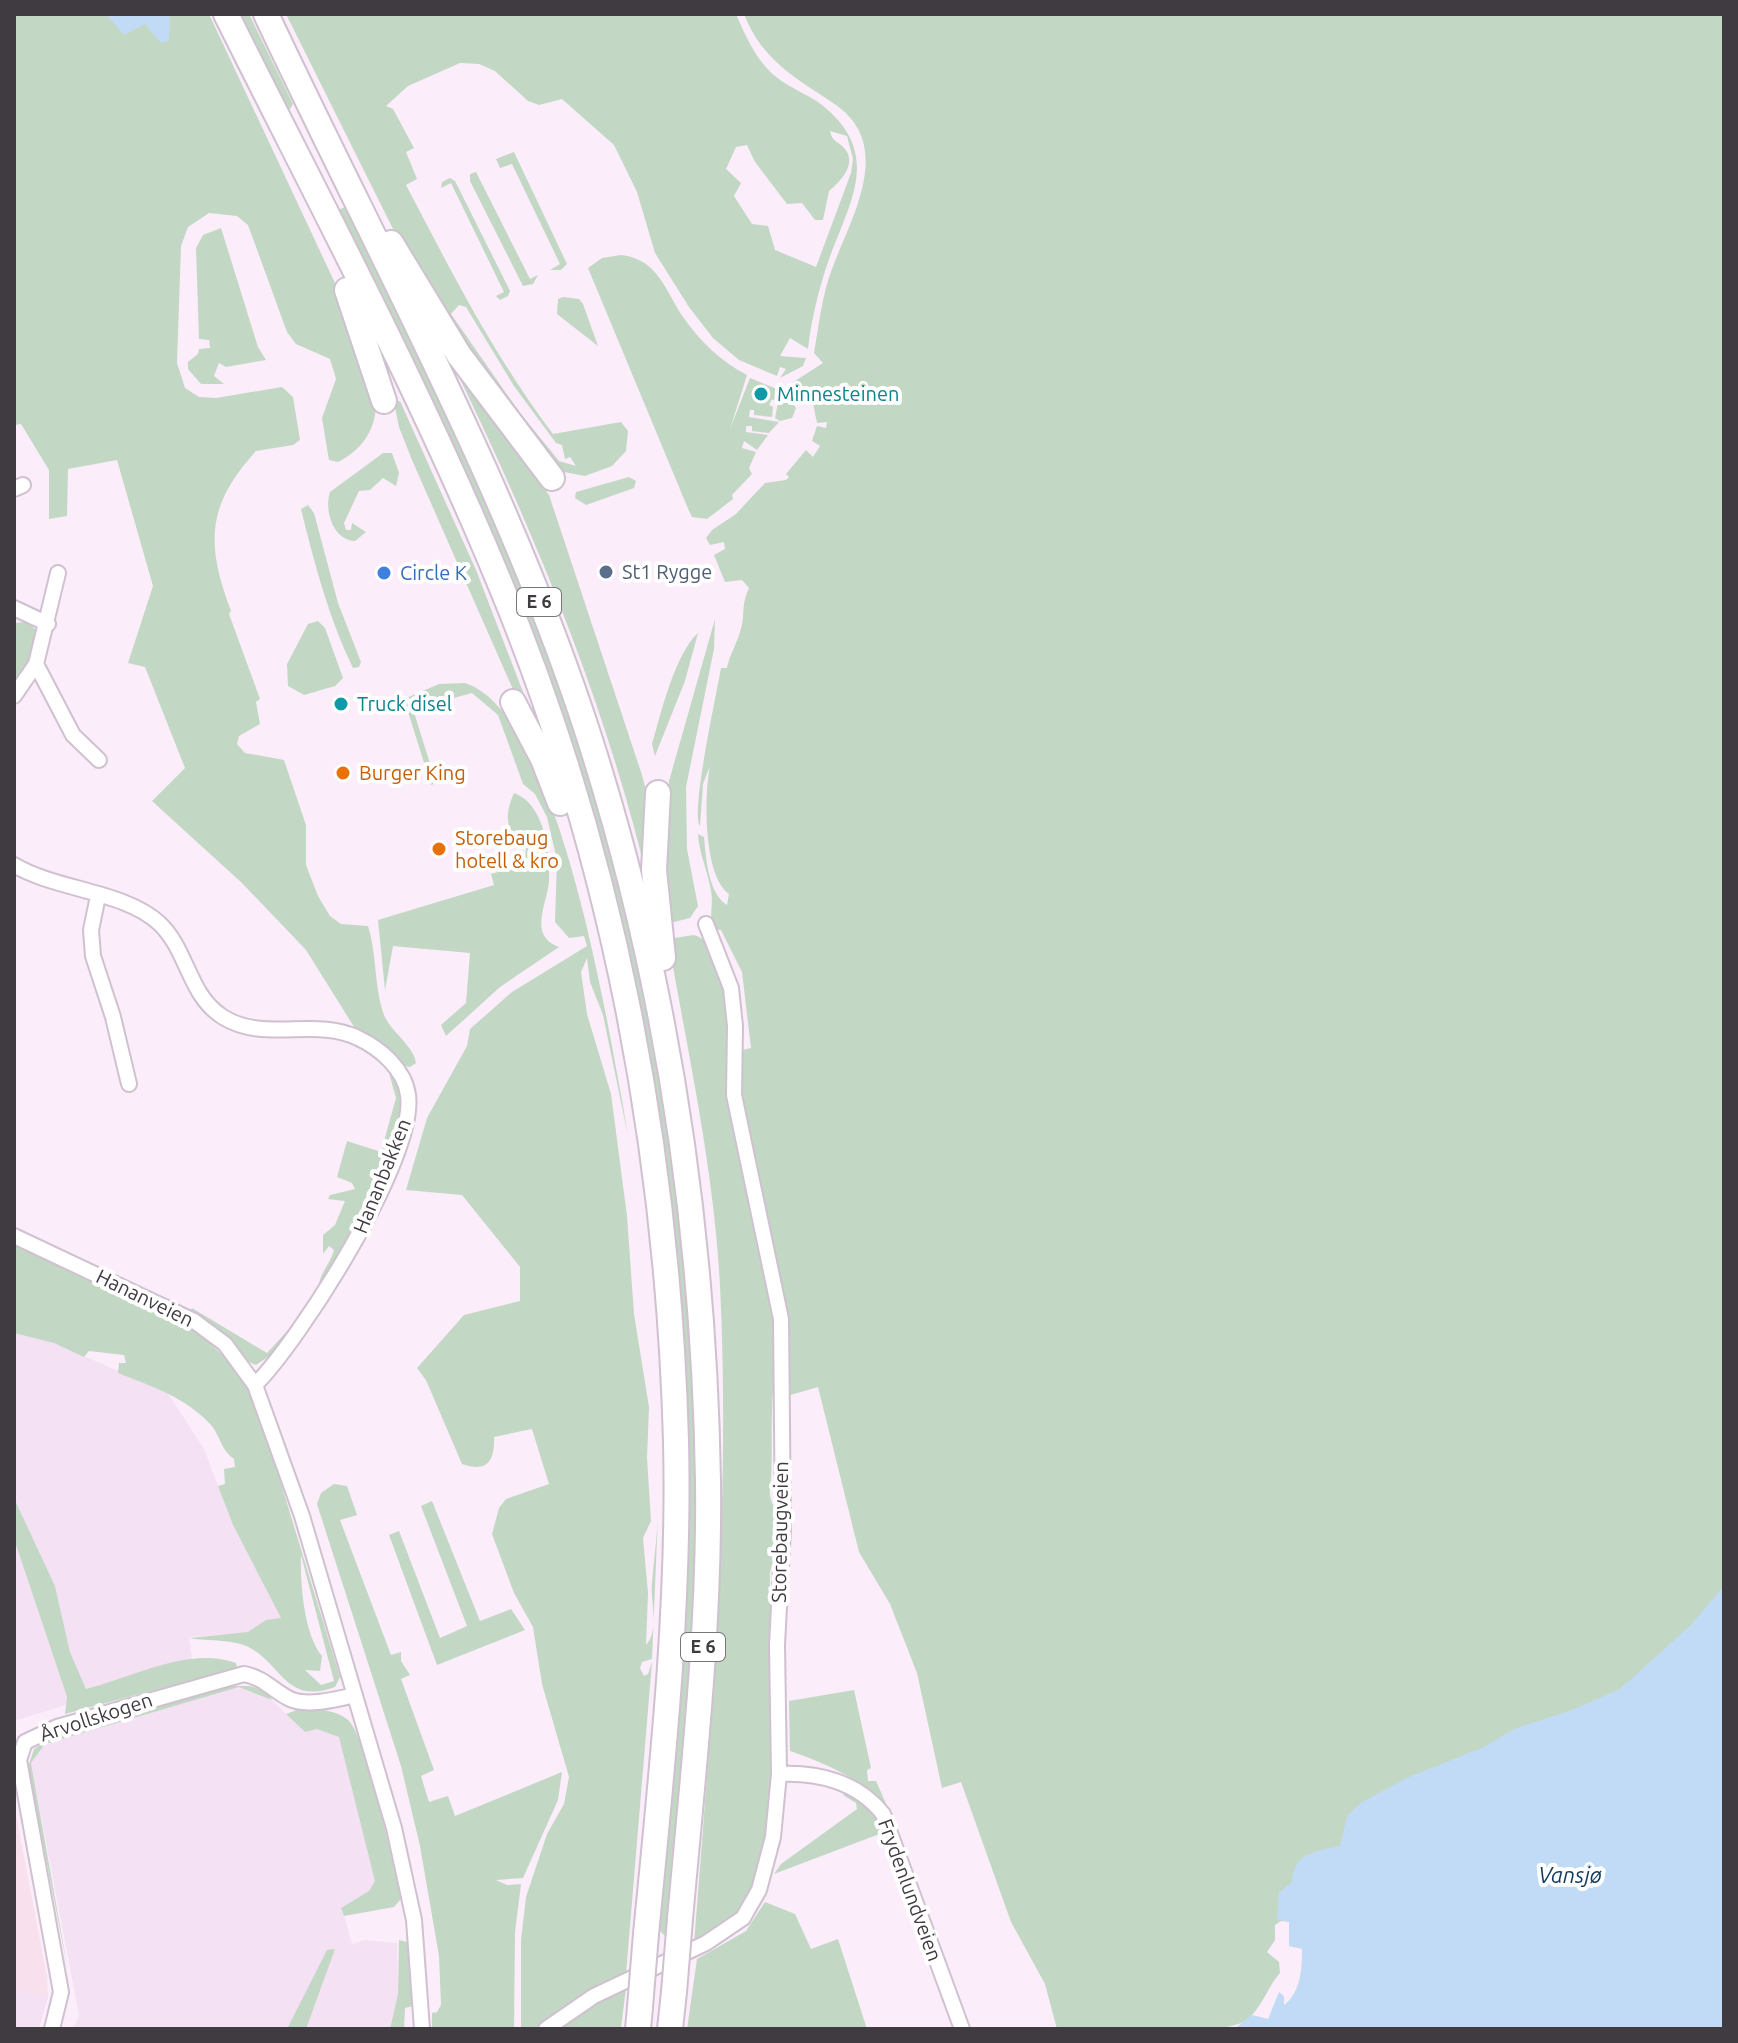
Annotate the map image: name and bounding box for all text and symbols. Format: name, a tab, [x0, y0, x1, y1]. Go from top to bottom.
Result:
place label: Minnesteinen	[777, 382, 899, 405]
marker: Minnesteinen	[752, 385, 770, 403]
place label: St1 Rygge	[622, 560, 712, 583]
place label: Circle K	[400, 561, 467, 584]
marker: St1 Rygge	[597, 563, 615, 581]
marker: Circle K	[375, 564, 393, 582]
road number: E 6	[517, 588, 561, 616]
place label: Truck disel	[357, 692, 452, 715]
marker: Truck disel	[332, 695, 350, 713]
place label: Burger King	[359, 761, 466, 784]
marker: Burger King	[334, 764, 352, 782]
place label: Storebaug hotell & kro	[455, 826, 559, 872]
marker: Storebaug hotell & kro	[430, 840, 448, 858]
street label: Hananbakken	[348, 1115, 415, 1237]
street label: Hananveien	[93, 1264, 198, 1331]
street label: Storebaugveien	[767, 1461, 792, 1603]
road number: E 6	[681, 1633, 725, 1661]
street label: Årvollskogen	[37, 1688, 155, 1746]
street label: Frydenlundveien	[874, 1815, 947, 1964]
water label: Vansjø	[1538, 1862, 1602, 1887]

